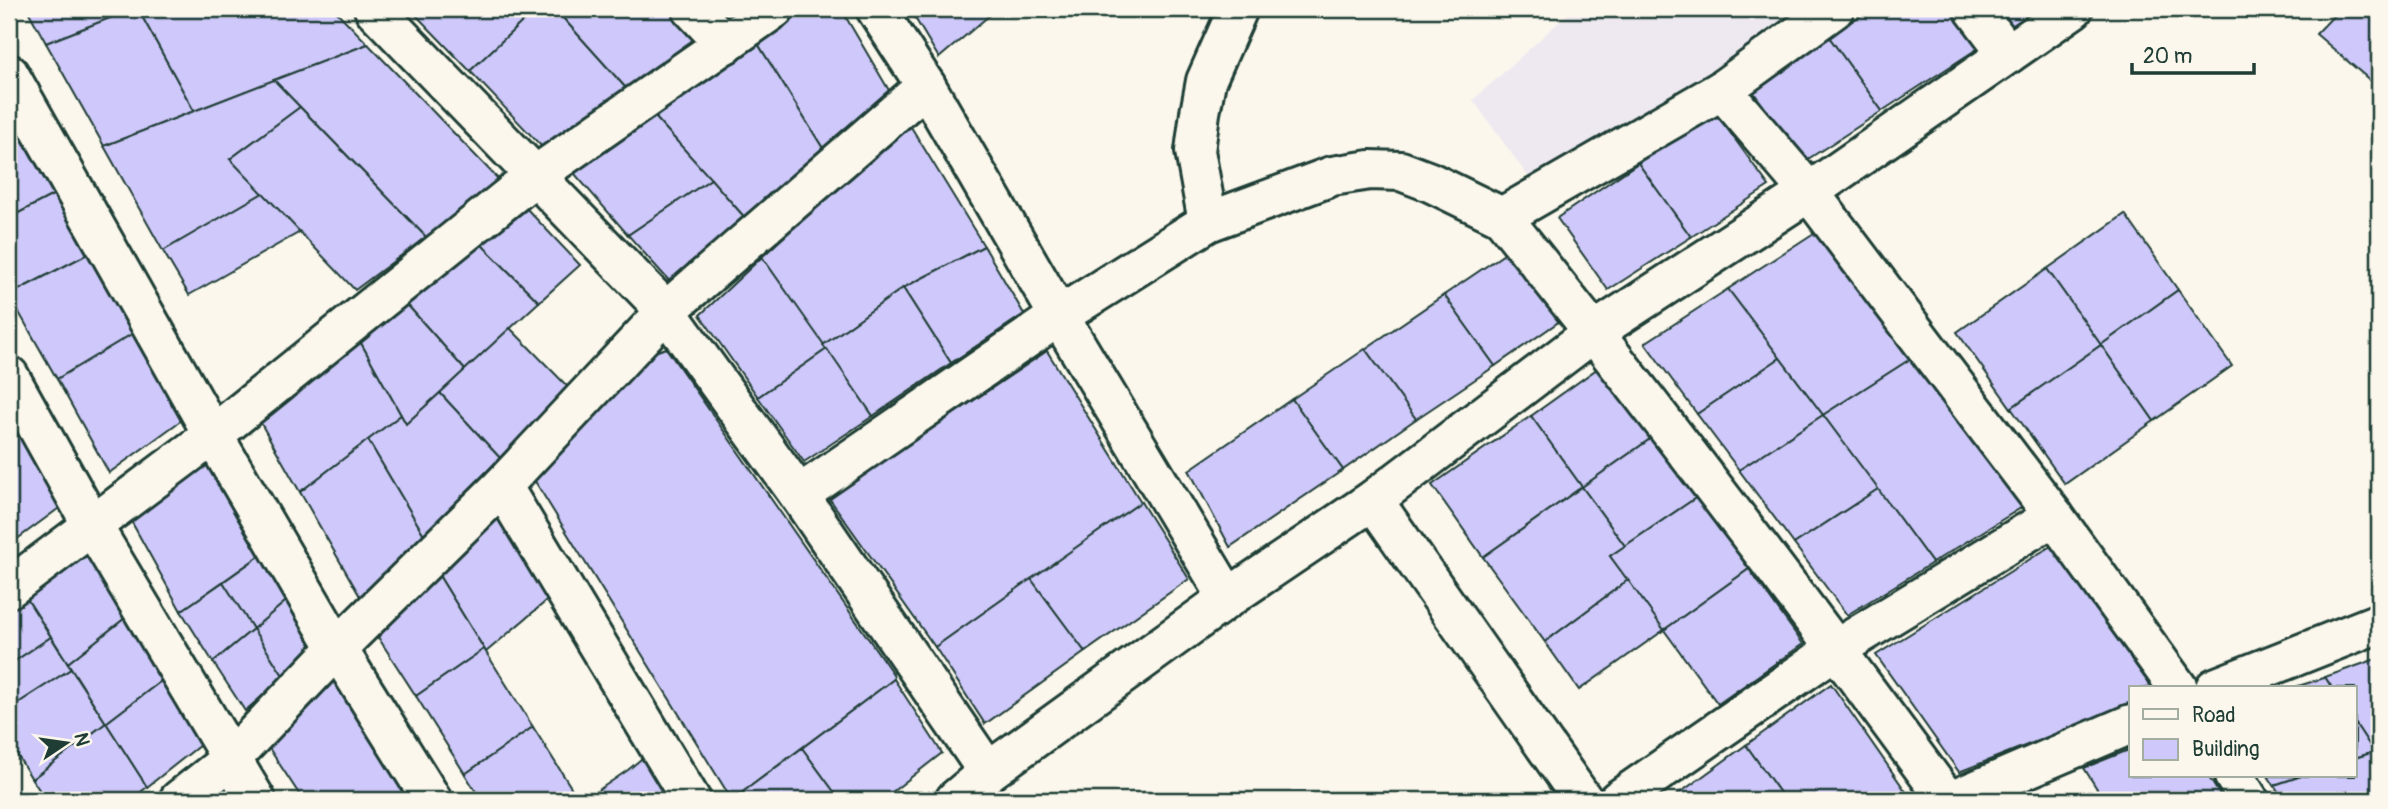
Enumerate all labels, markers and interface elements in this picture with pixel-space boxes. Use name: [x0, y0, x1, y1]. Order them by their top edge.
scale bar: [2132, 32, 2255, 76]
text: 20 m: [2143, 43, 2192, 70]
legend: [2129, 686, 2356, 778]
text: Road: [2192, 702, 2236, 729]
north arrow: [32, 708, 102, 778]
text: N: [68, 730, 95, 749]
text: Building: [2192, 736, 2259, 763]

